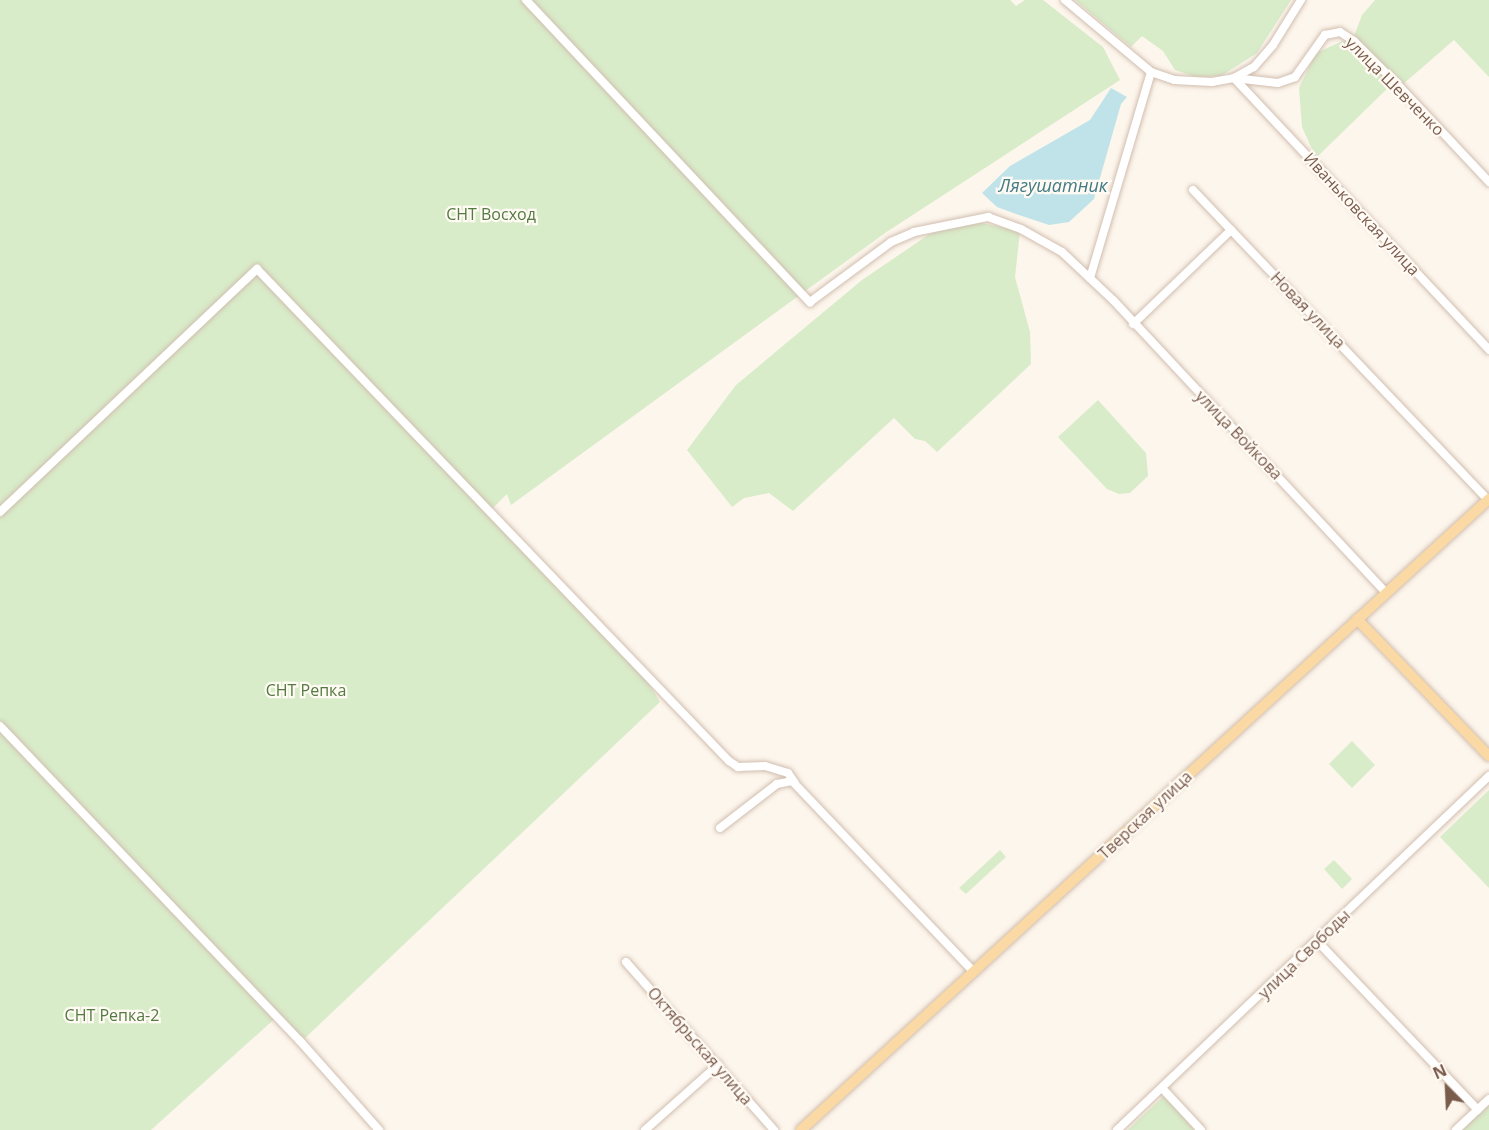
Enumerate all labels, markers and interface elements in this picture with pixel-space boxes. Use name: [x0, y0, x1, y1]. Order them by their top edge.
street label: улица Шевченко: [1342, 33, 1448, 139]
street label: Иваньковская улица: [1300, 149, 1424, 279]
water label: Лягушатник: [999, 174, 1107, 196]
park label: СНТ Восход: [446, 204, 536, 224]
street label: Новая улица: [1267, 268, 1349, 352]
street label: улица Войкова: [1192, 386, 1286, 484]
park label: СНТ Репка: [266, 680, 346, 700]
street label: Тверская улица: [1094, 767, 1196, 863]
street label: улица Свободы: [1254, 905, 1354, 1003]
street label: Октябрьская улица: [644, 983, 756, 1109]
park label: СНТ Репка-2: [65, 1005, 159, 1025]
north arrow: [1417, 1058, 1477, 1118]
text: N: [1429, 1059, 1450, 1084]

